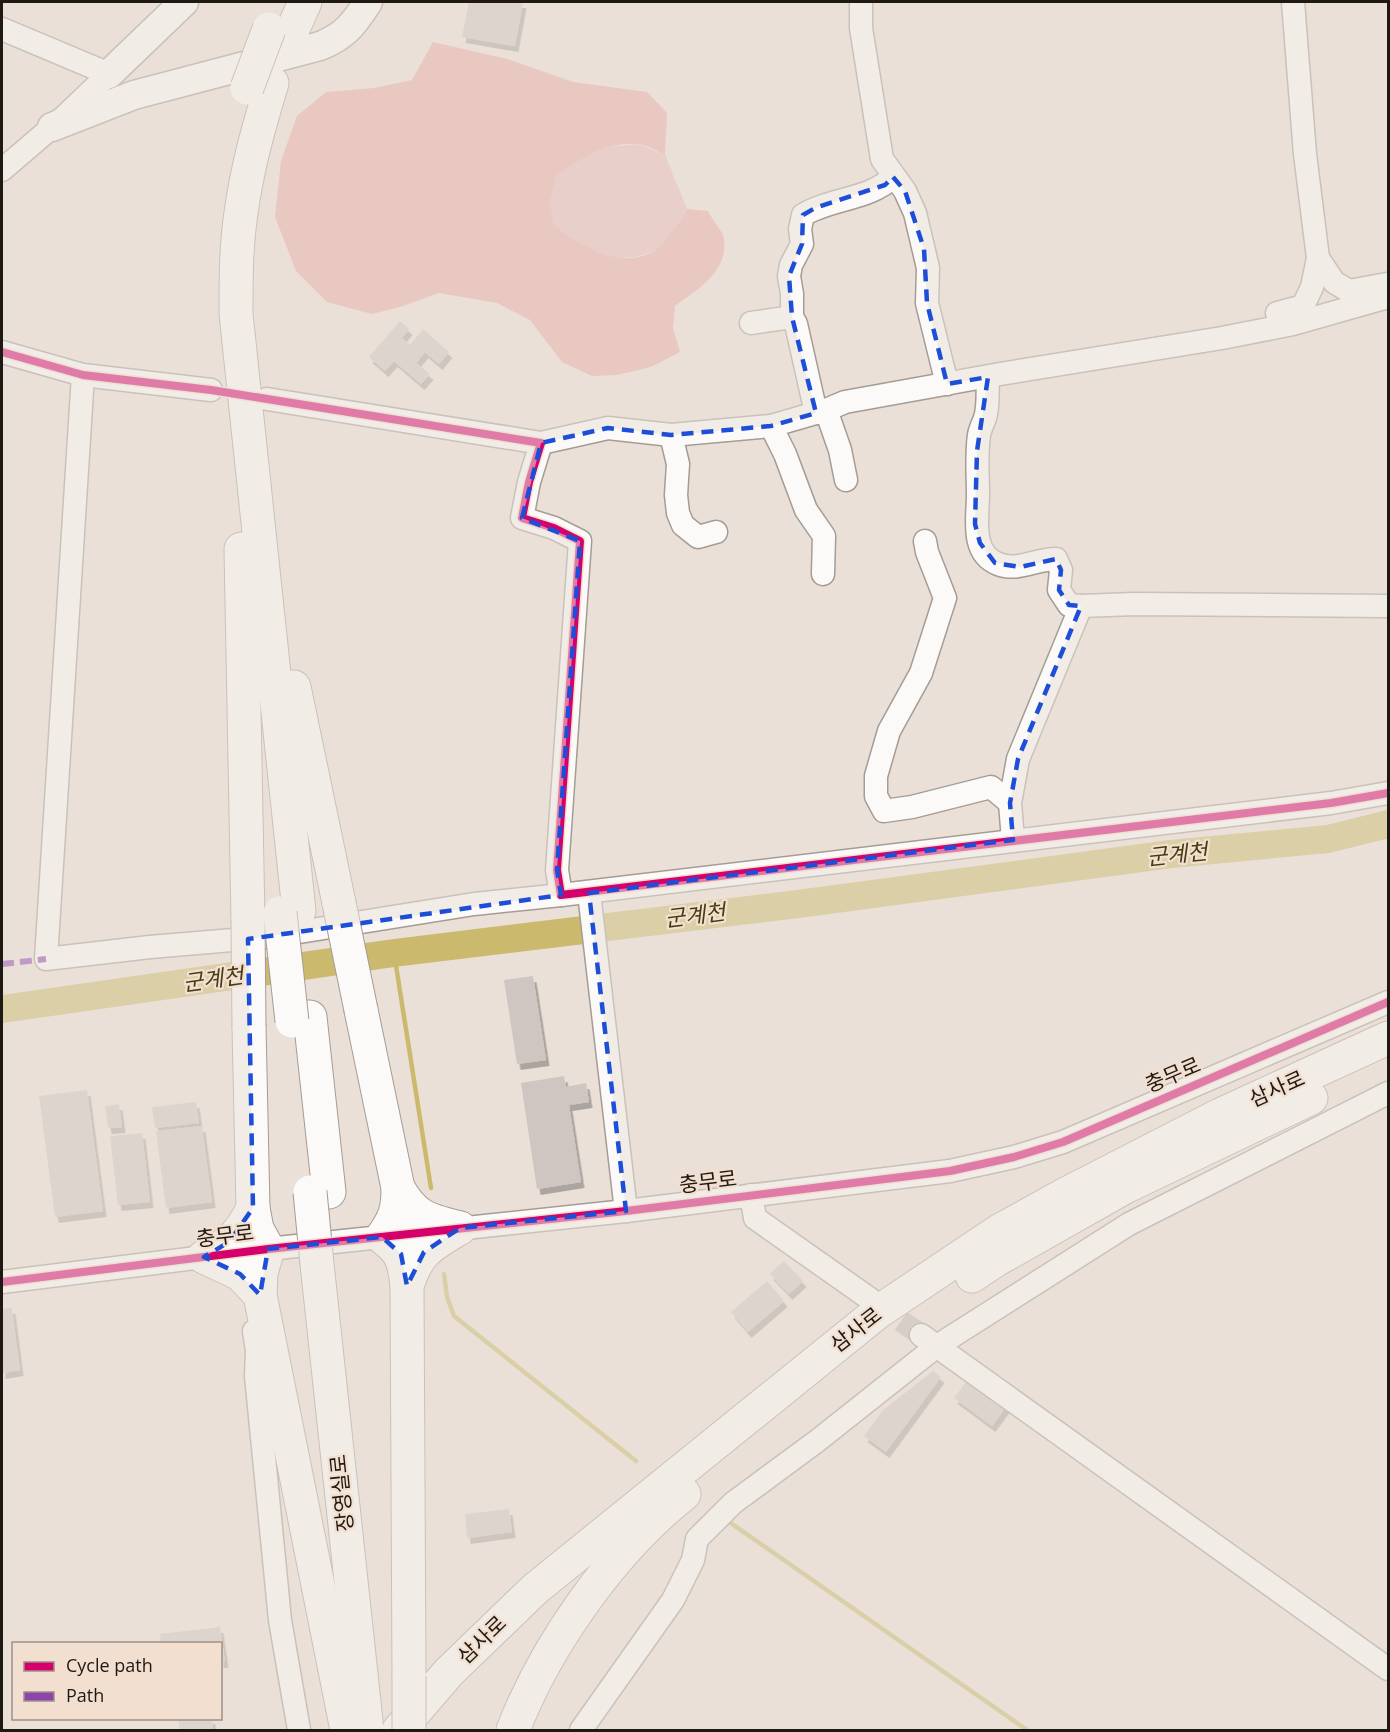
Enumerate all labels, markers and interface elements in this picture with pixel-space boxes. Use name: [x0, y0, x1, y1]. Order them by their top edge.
water label: 군계천: [1145, 835, 1211, 871]
water label: 군계천: [663, 895, 730, 933]
water label: 군계천: [181, 959, 248, 997]
street label: 충무로: [1140, 1050, 1205, 1098]
street label: 삼사로: [1244, 1064, 1309, 1113]
street label: 충무로: [677, 1164, 738, 1198]
street label: 충무로: [194, 1218, 255, 1252]
street label: 삼사로: [824, 1300, 887, 1358]
street label: 장영실로: [323, 1453, 359, 1533]
street label: 삼사로: [451, 1609, 512, 1669]
legend: [12, 1642, 222, 1720]
text: Cycle path: [66, 1653, 153, 1677]
text: Path: [66, 1683, 104, 1707]

